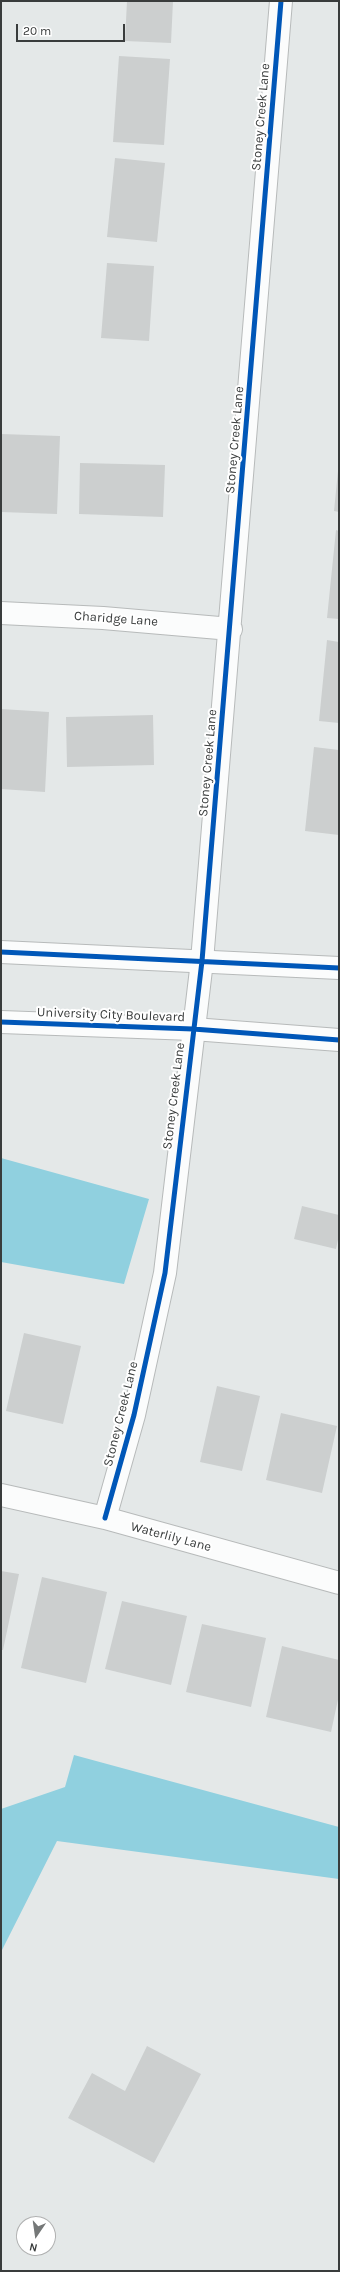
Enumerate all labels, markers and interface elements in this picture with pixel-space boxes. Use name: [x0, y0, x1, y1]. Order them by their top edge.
scale bar: [18, 16, 127, 42]
text: 20 m: [23, 24, 51, 38]
street label: Stoney Creek Lane: [249, 63, 273, 171]
street label: Stoney Creek Lane: [223, 386, 247, 494]
street label: Charidge Lane: [74, 608, 158, 630]
street label: Stoney Creek Lane: [196, 709, 220, 817]
street label: University City Boulevard: [37, 1005, 185, 1025]
street label: Stoney Creek Lane: [160, 1042, 188, 1150]
street label: Stoney Creek Lane: [100, 1360, 142, 1468]
street label: Waterlily Lane: [129, 1519, 213, 1555]
north arrow: [16, 2216, 56, 2256]
text: N: [28, 2240, 39, 2254]

